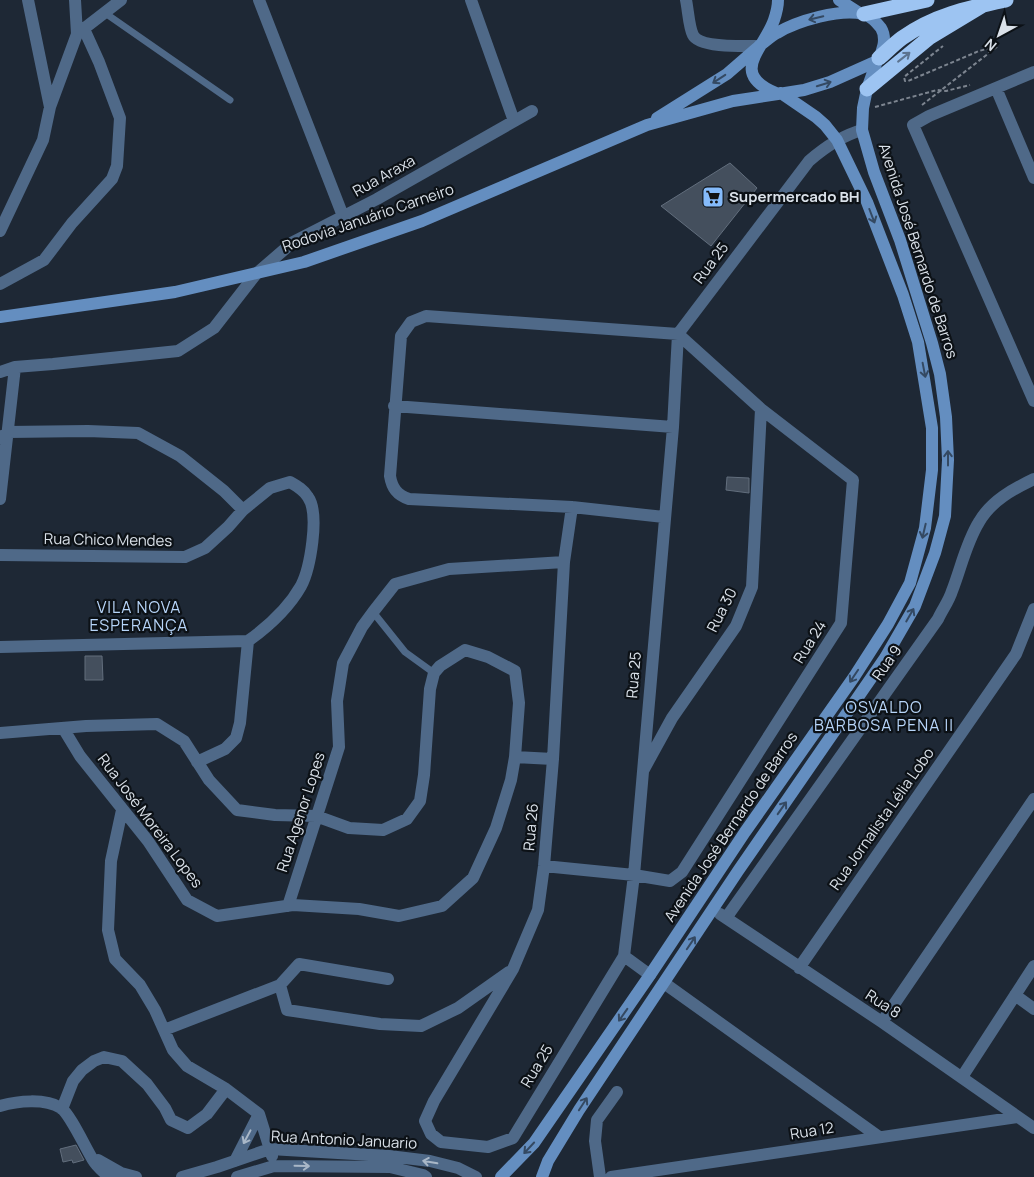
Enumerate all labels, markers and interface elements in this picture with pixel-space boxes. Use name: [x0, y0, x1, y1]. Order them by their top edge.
north arrow: [974, 10, 1024, 60]
one-way arrow: [809, 14, 825, 23]
text: N: [980, 35, 1000, 56]
one-way arrow: [897, 52, 911, 62]
one-way arrow: [713, 74, 727, 84]
one-way arrow: [816, 78, 832, 88]
street label: Avenida José Bernardo de Barros: [874, 141, 963, 361]
street label: Rua Araxa: [349, 150, 419, 201]
street label: Rodovia Januário Carneiro: [279, 178, 457, 257]
supermarket icon: Supermercado BH: [701, 185, 725, 209]
place label: Supermercado BH: [729, 186, 860, 207]
one-way arrow: [868, 208, 878, 223]
street label: Rua 25: [688, 238, 733, 288]
one-way arrow: [919, 361, 929, 377]
one-way arrow: [943, 451, 953, 467]
one-way arrow: [919, 523, 928, 539]
street label: Rua Chico Mendes: [44, 528, 172, 551]
street label: Rua 30: [701, 584, 742, 636]
district label: VILA NOVA ESPERANÇA: [90, 596, 188, 636]
one-way arrow: [905, 607, 915, 622]
street label: Rua 24: [788, 616, 831, 667]
street label: Rua 9: [867, 641, 906, 685]
street label: Rua 25: [621, 651, 646, 699]
one-way arrow: [849, 669, 859, 683]
district label: OSVALDO BARBOSA PENA II: [814, 696, 954, 736]
street label: Avenida José Bernardo de Barros: [659, 728, 802, 926]
street label: Rua Jornalista Lélia Lobo: [824, 743, 939, 894]
street label: Rua José Moreira Lopes: [93, 749, 208, 892]
street label: Rua Agenor Lopes: [271, 749, 330, 874]
street label: Rua 26: [518, 802, 543, 852]
one-way arrow: [777, 802, 787, 816]
one-way arrow: [686, 936, 696, 950]
street label: Rua 8: [861, 984, 905, 1023]
one-way arrow: [618, 1008, 628, 1022]
street label: Rua 25: [515, 1040, 558, 1091]
one-way arrow: [578, 1098, 588, 1112]
street label: Rua 12: [788, 1117, 835, 1144]
street label: Rua Antonio Januario: [270, 1125, 418, 1154]
one-way arrow: [242, 1130, 252, 1145]
one-way arrow: [523, 1141, 535, 1154]
one-way arrow: [423, 1157, 439, 1166]
one-way arrow: [294, 1161, 310, 1171]

